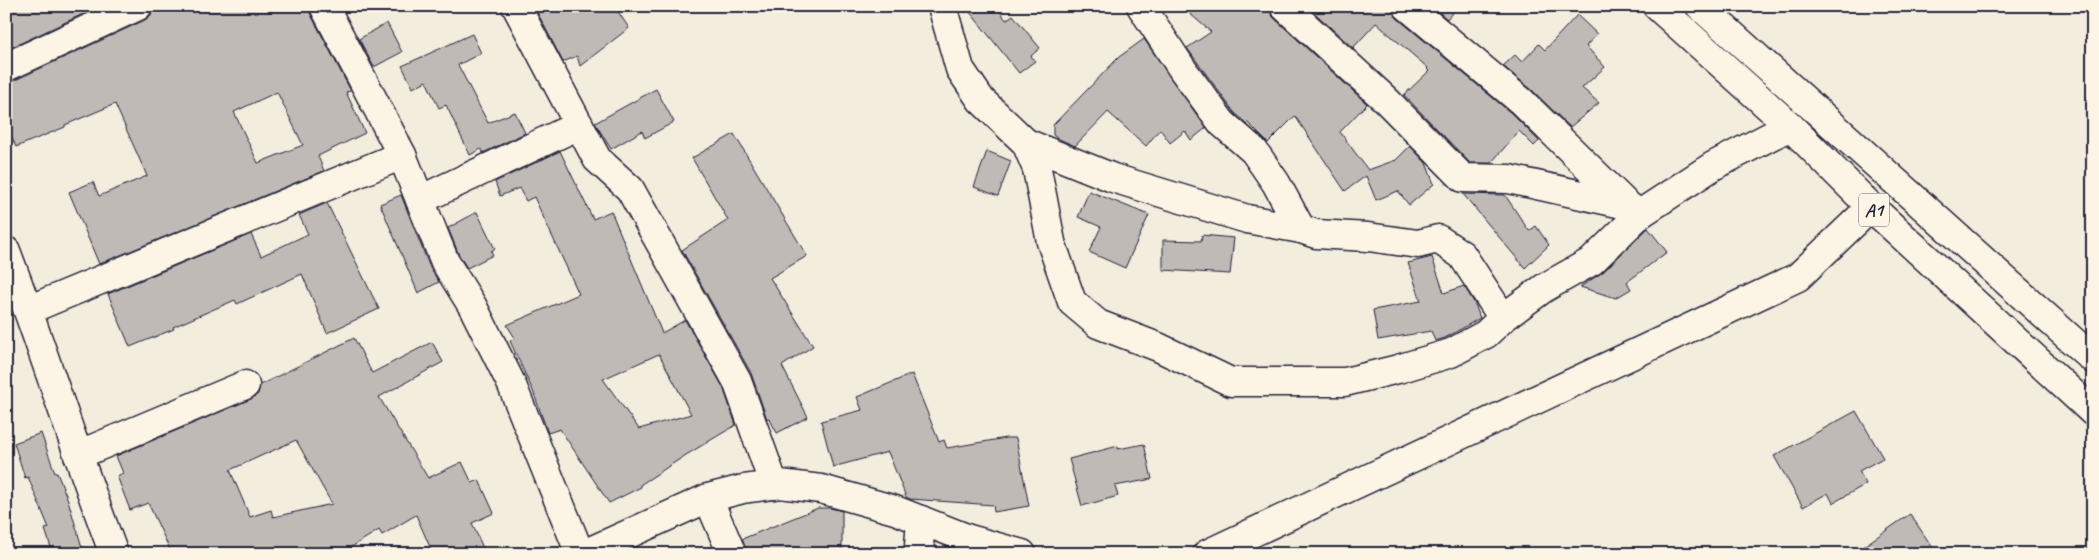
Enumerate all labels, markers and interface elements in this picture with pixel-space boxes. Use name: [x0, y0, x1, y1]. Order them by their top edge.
road number: A1: [1859, 194, 1889, 226]

